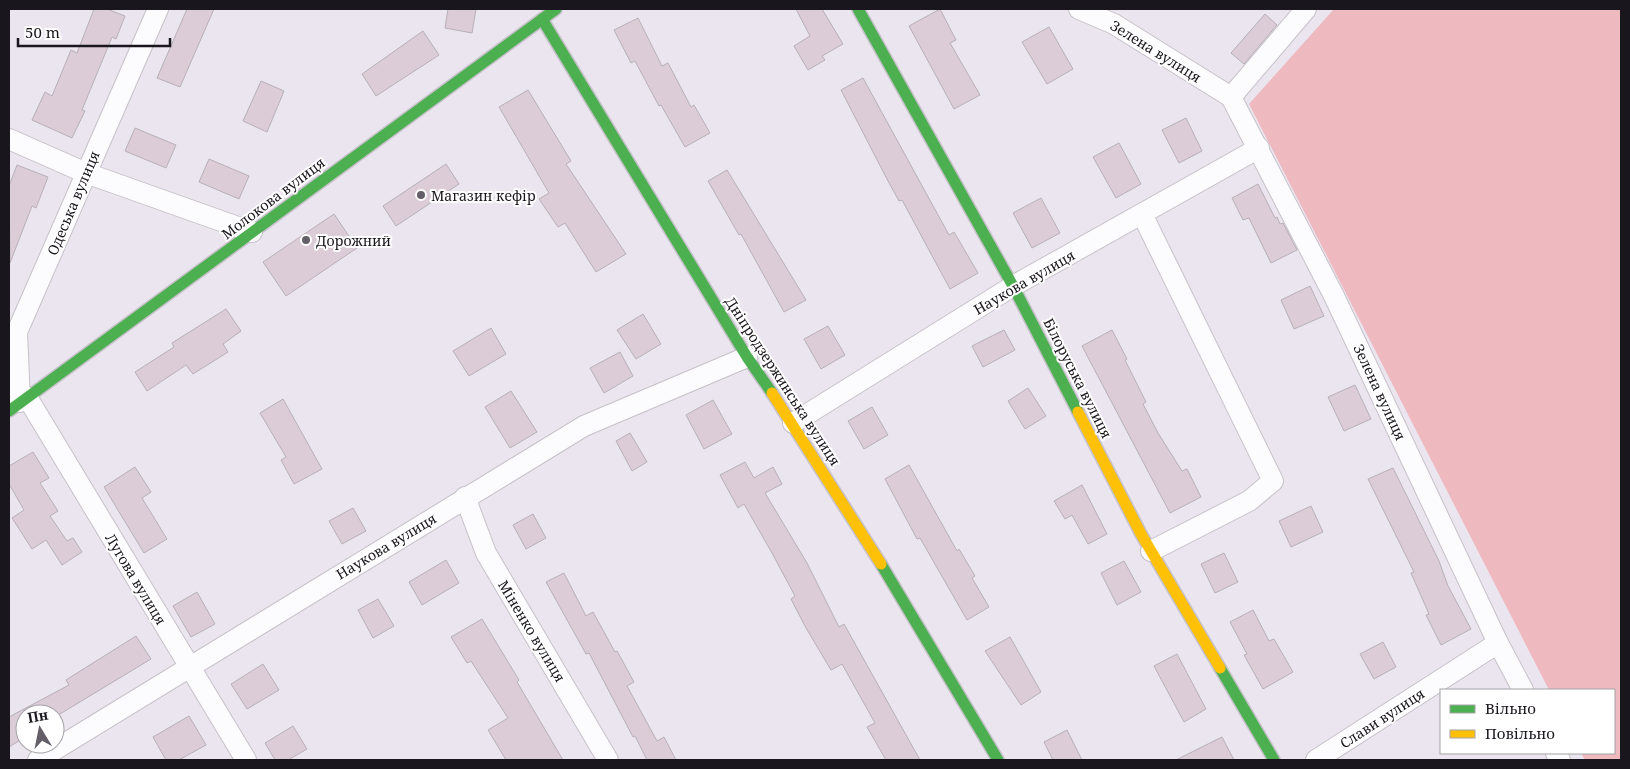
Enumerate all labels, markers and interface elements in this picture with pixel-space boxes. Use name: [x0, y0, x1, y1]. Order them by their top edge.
scale bar: [18, 15, 170, 47]
street label: Зелена вулиця: [1107, 15, 1205, 87]
text: 50 m: [25, 22, 60, 42]
street label: Одеська вулиця: [42, 148, 104, 258]
street label: Молокова вулиця: [217, 153, 329, 243]
place label: Магазин кефір: [431, 186, 536, 205]
marker: Магазин кефір: [415, 189, 427, 201]
place label: Дорожний: [316, 231, 391, 250]
marker: Дорожний: [300, 234, 312, 246]
street label: Наукова вулиця: [970, 245, 1078, 319]
street label: Дніпродзержинська вулиця: [721, 293, 845, 469]
street label: Білоруська вулиця: [1039, 315, 1117, 441]
street label: Зелена вулиця: [1349, 341, 1411, 443]
street label: Наукова вулиця: [332, 509, 440, 583]
street label: Лугова вулиця: [101, 530, 171, 628]
street label: Міненко вулиця: [494, 577, 570, 685]
street label: Слави вулиця: [1336, 684, 1428, 752]
legend: [1440, 689, 1615, 754]
text: Вільно: [1485, 698, 1536, 718]
north arrow: [15, 704, 65, 754]
text: Пн: [26, 704, 50, 727]
text: Повільно: [1485, 723, 1555, 743]

